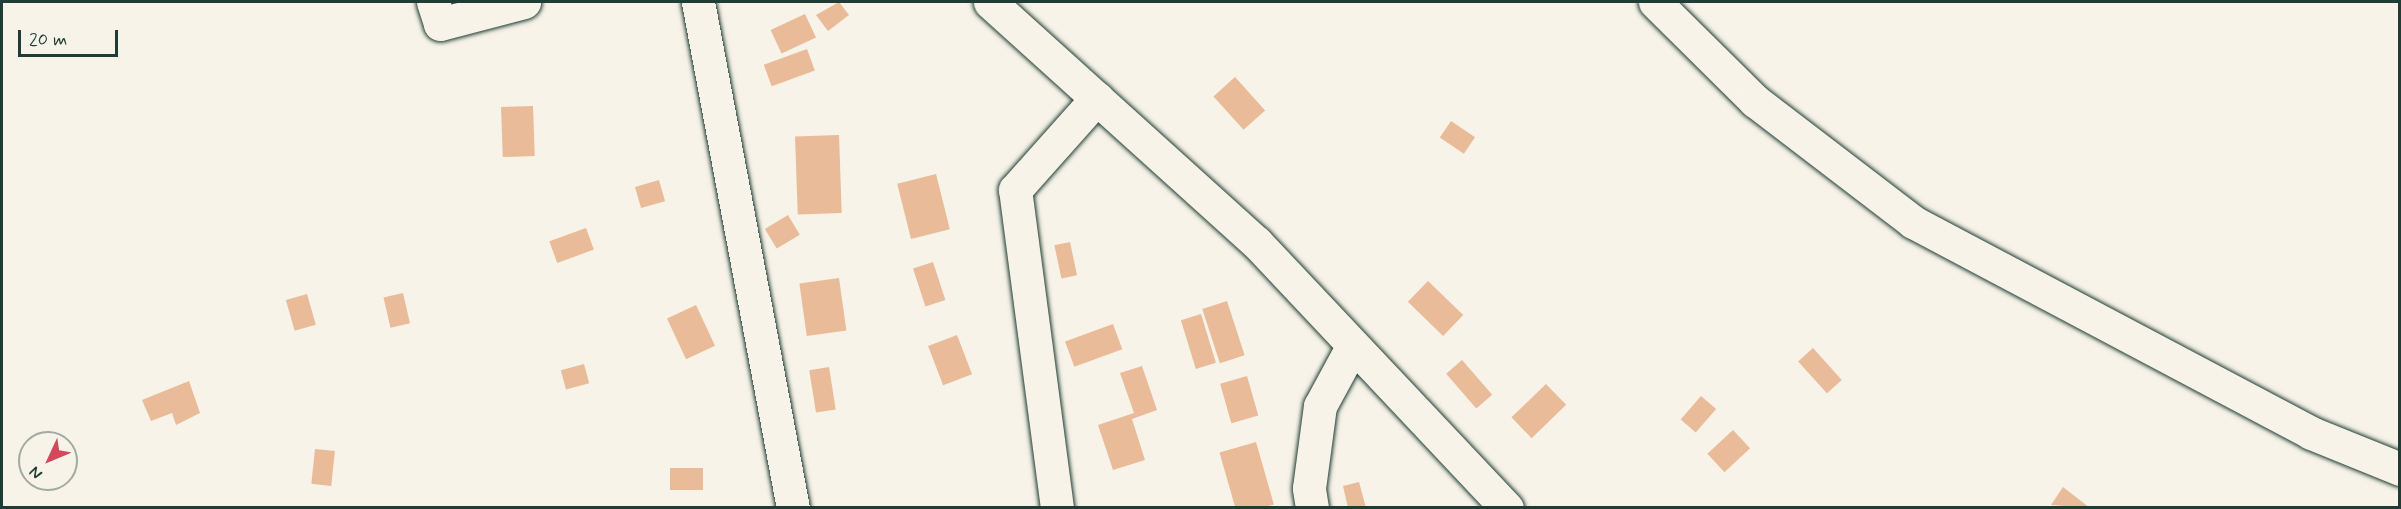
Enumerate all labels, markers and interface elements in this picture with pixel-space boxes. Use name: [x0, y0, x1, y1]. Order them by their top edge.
scale bar: [21, 18, 122, 56]
text: 20 m: [29, 28, 67, 52]
north arrow: [18, 431, 78, 491]
text: N: [25, 461, 47, 484]

